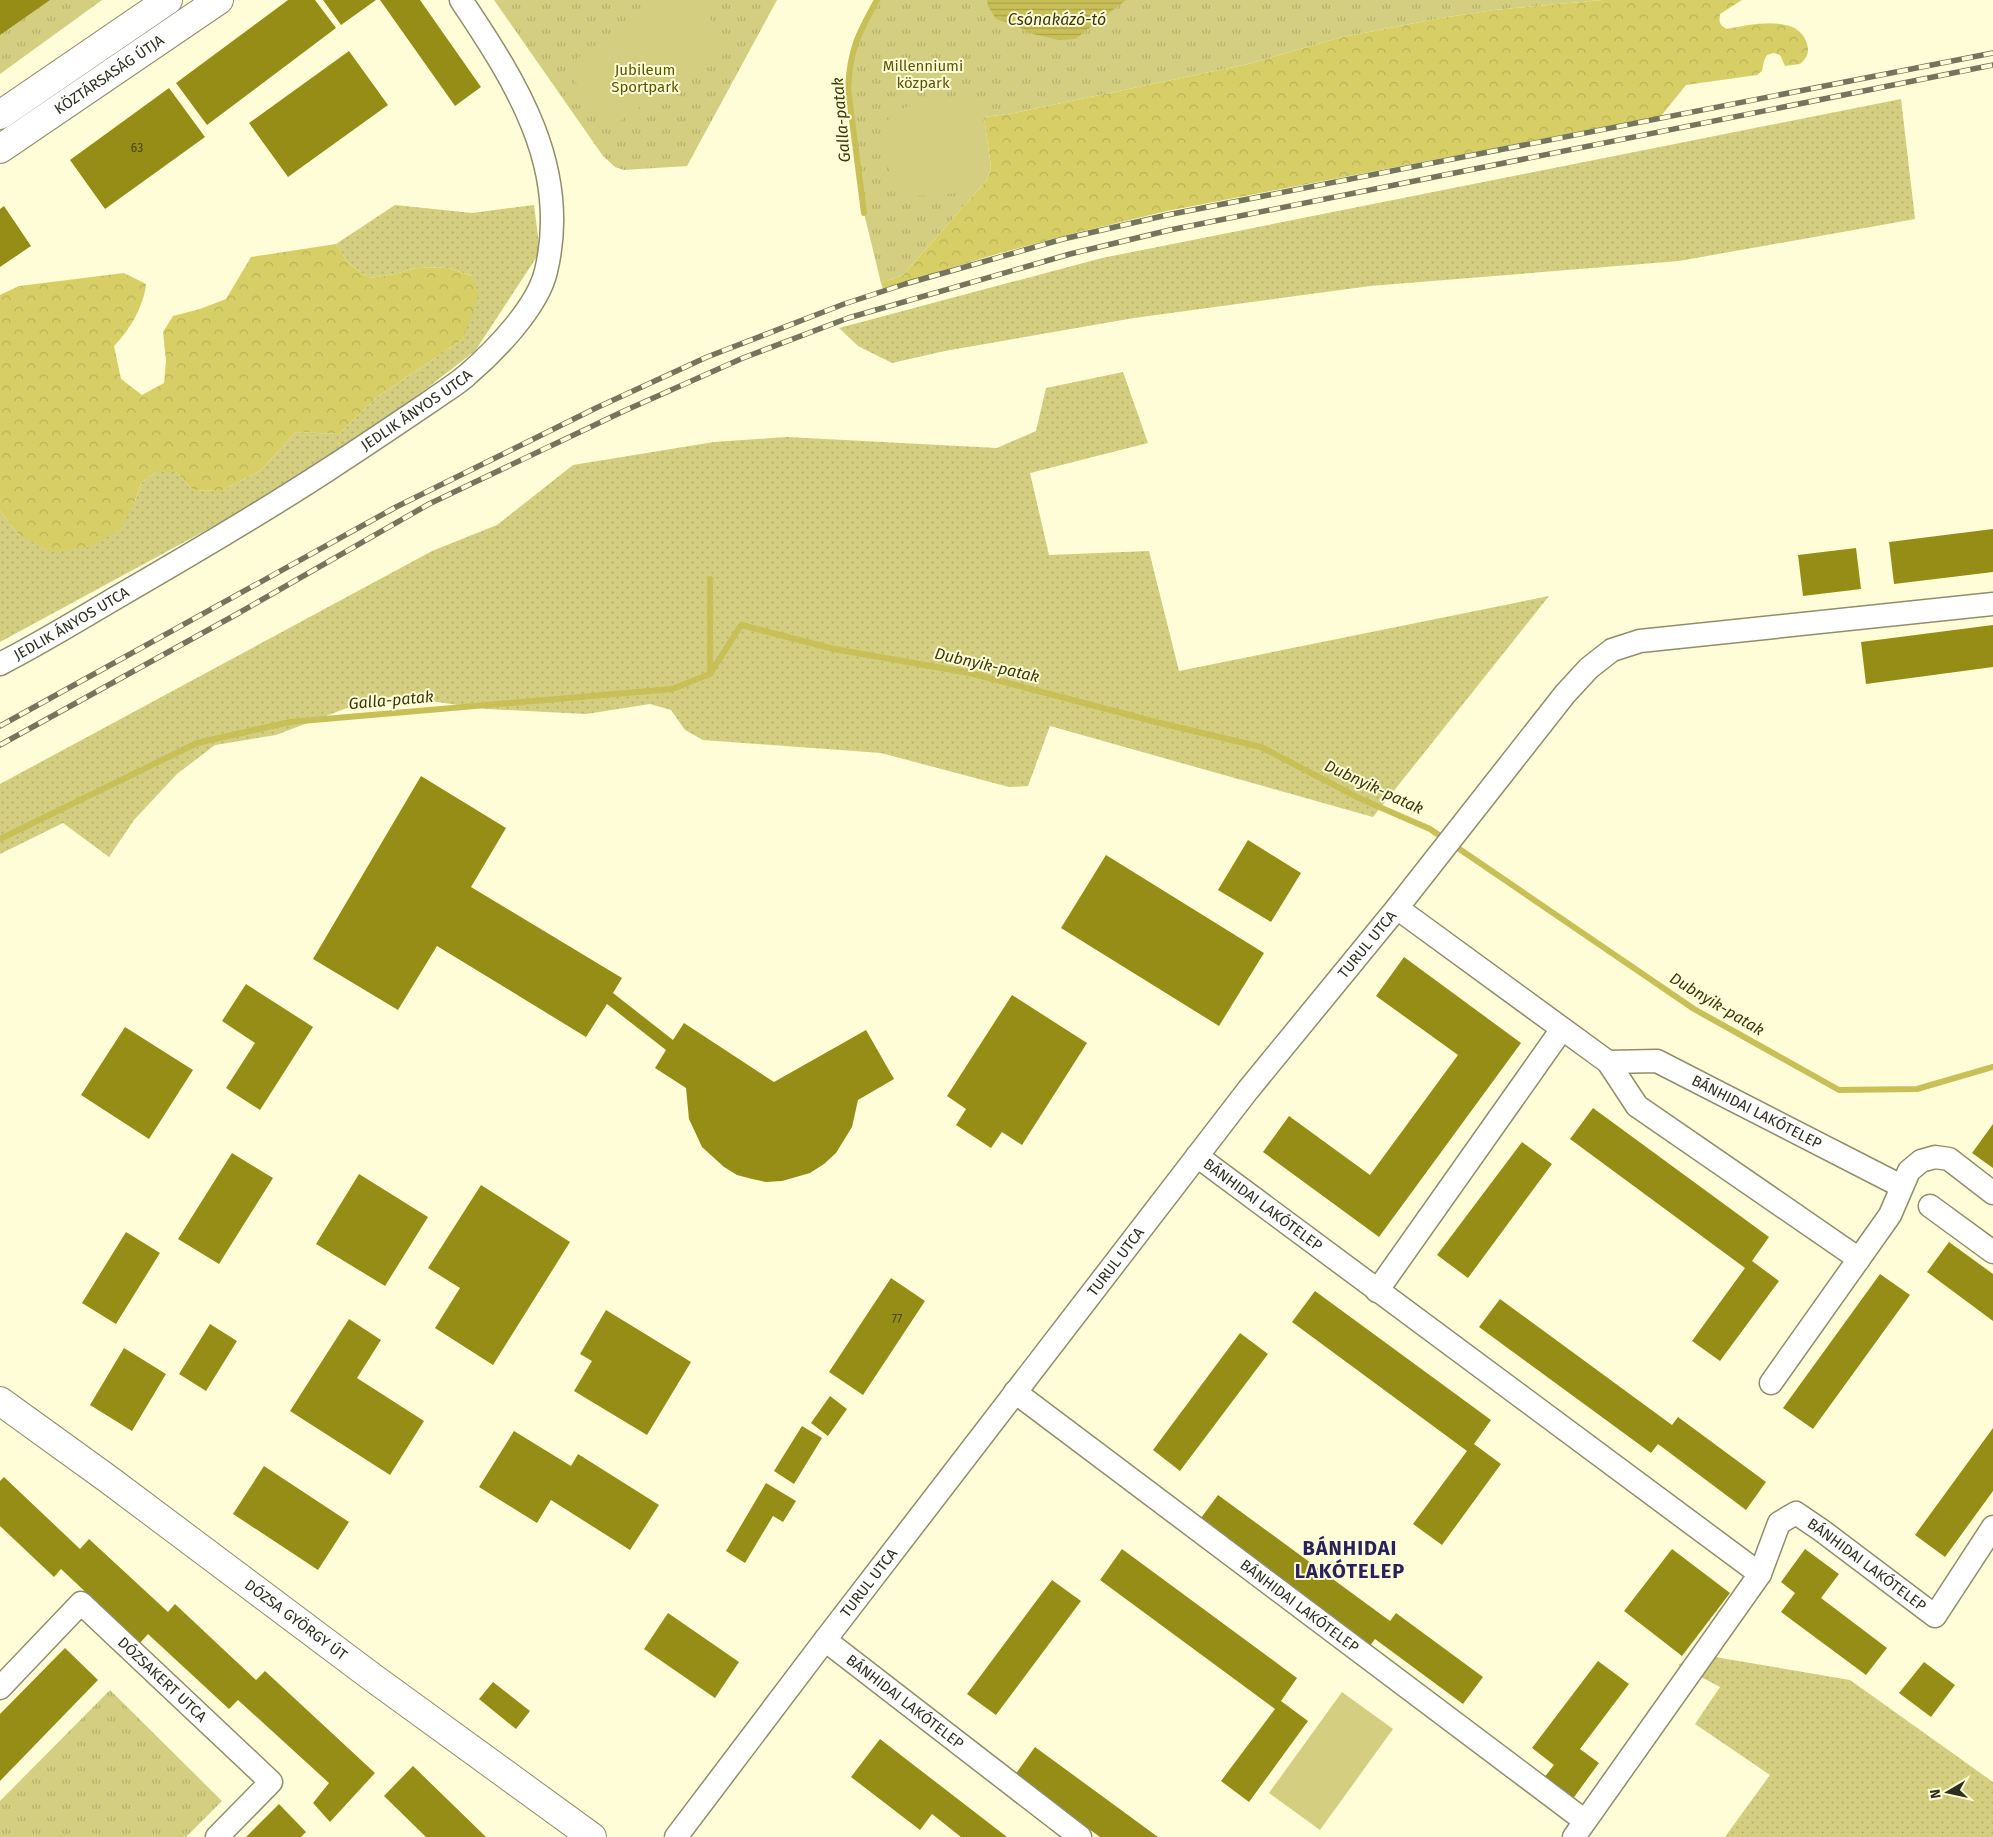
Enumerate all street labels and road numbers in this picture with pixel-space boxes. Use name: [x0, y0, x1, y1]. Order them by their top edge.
street label: KÖZTÁRSASÁG ÚTJA: [51, 31, 168, 118]
street label: JEDLIK ÁNYOS UTCA: [358, 366, 476, 454]
street label: JEDLIK ÁNYOS UTCA: [11, 583, 133, 664]
street label: TURUL UTCA: [1334, 907, 1400, 982]
street label: BÁNHIDAI LAKÓTELEP: [1689, 1071, 1825, 1153]
street label: BÁNHIDAI LAKÓTELEP: [1200, 1155, 1326, 1255]
street label: TURUL UTCA: [1084, 1223, 1148, 1300]
street label: BÁNHIDAI LAKÓTELEP: [1804, 1514, 1930, 1615]
street label: TURUL UTCA: [837, 1545, 901, 1621]
street label: BÁNHIDAI LAKÓTELEP: [1237, 1556, 1362, 1657]
street label: DÓZSA GYÖRGY ÚT: [241, 1576, 351, 1664]
street label: DÓZSAKERT UTCA: [114, 1633, 211, 1726]
street label: BÁNHIDAI LAKÓTELEP: [843, 1651, 968, 1753]

